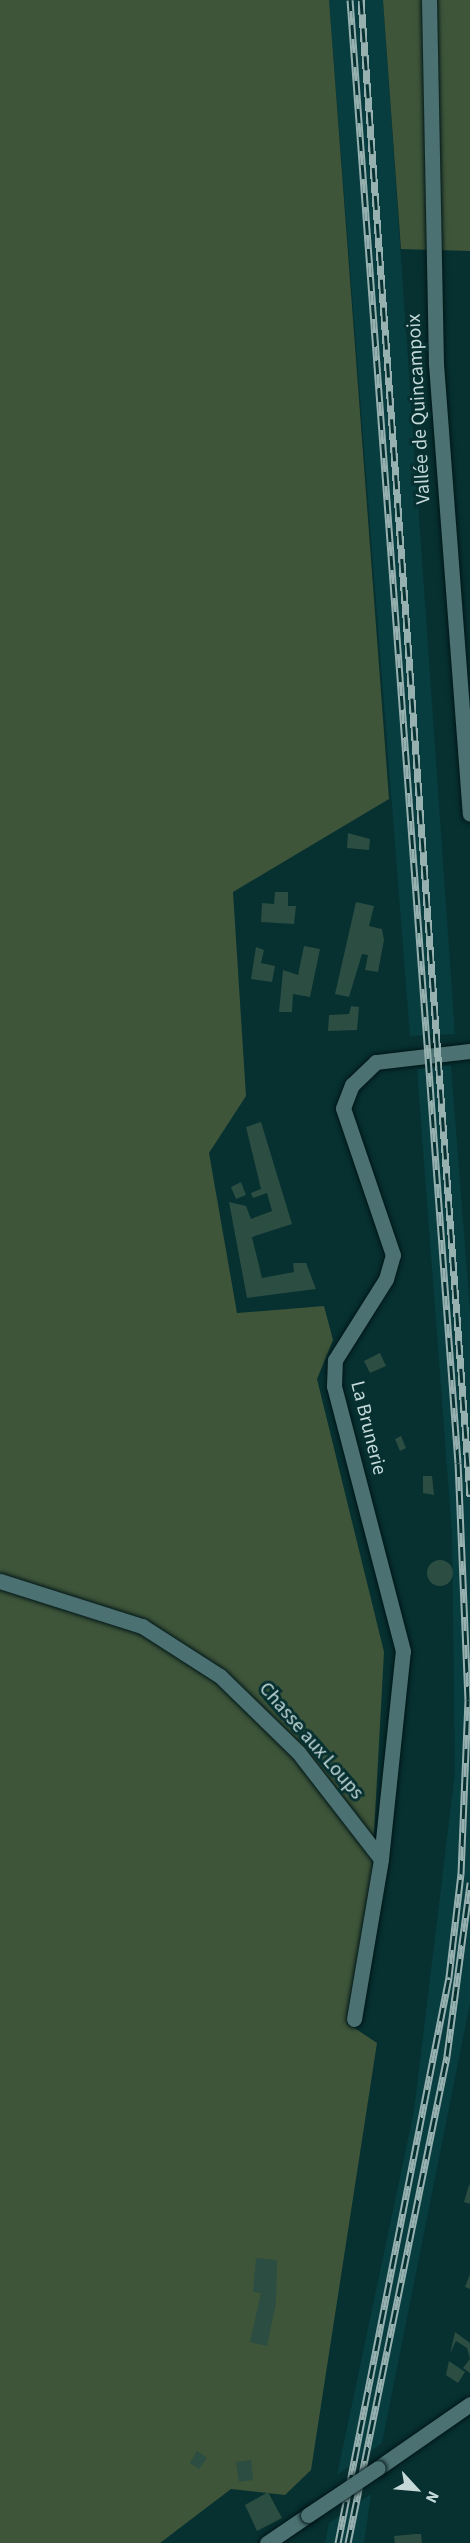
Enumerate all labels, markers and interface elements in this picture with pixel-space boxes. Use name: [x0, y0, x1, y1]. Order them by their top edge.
street label: Vallée de Quincampoix: [402, 313, 436, 505]
street label: La Brunerie: [345, 1379, 391, 1477]
street label: Chasse aux Loups: [254, 1677, 368, 1805]
north arrow: [386, 2459, 446, 2519]
text: N: [420, 2487, 444, 2506]

